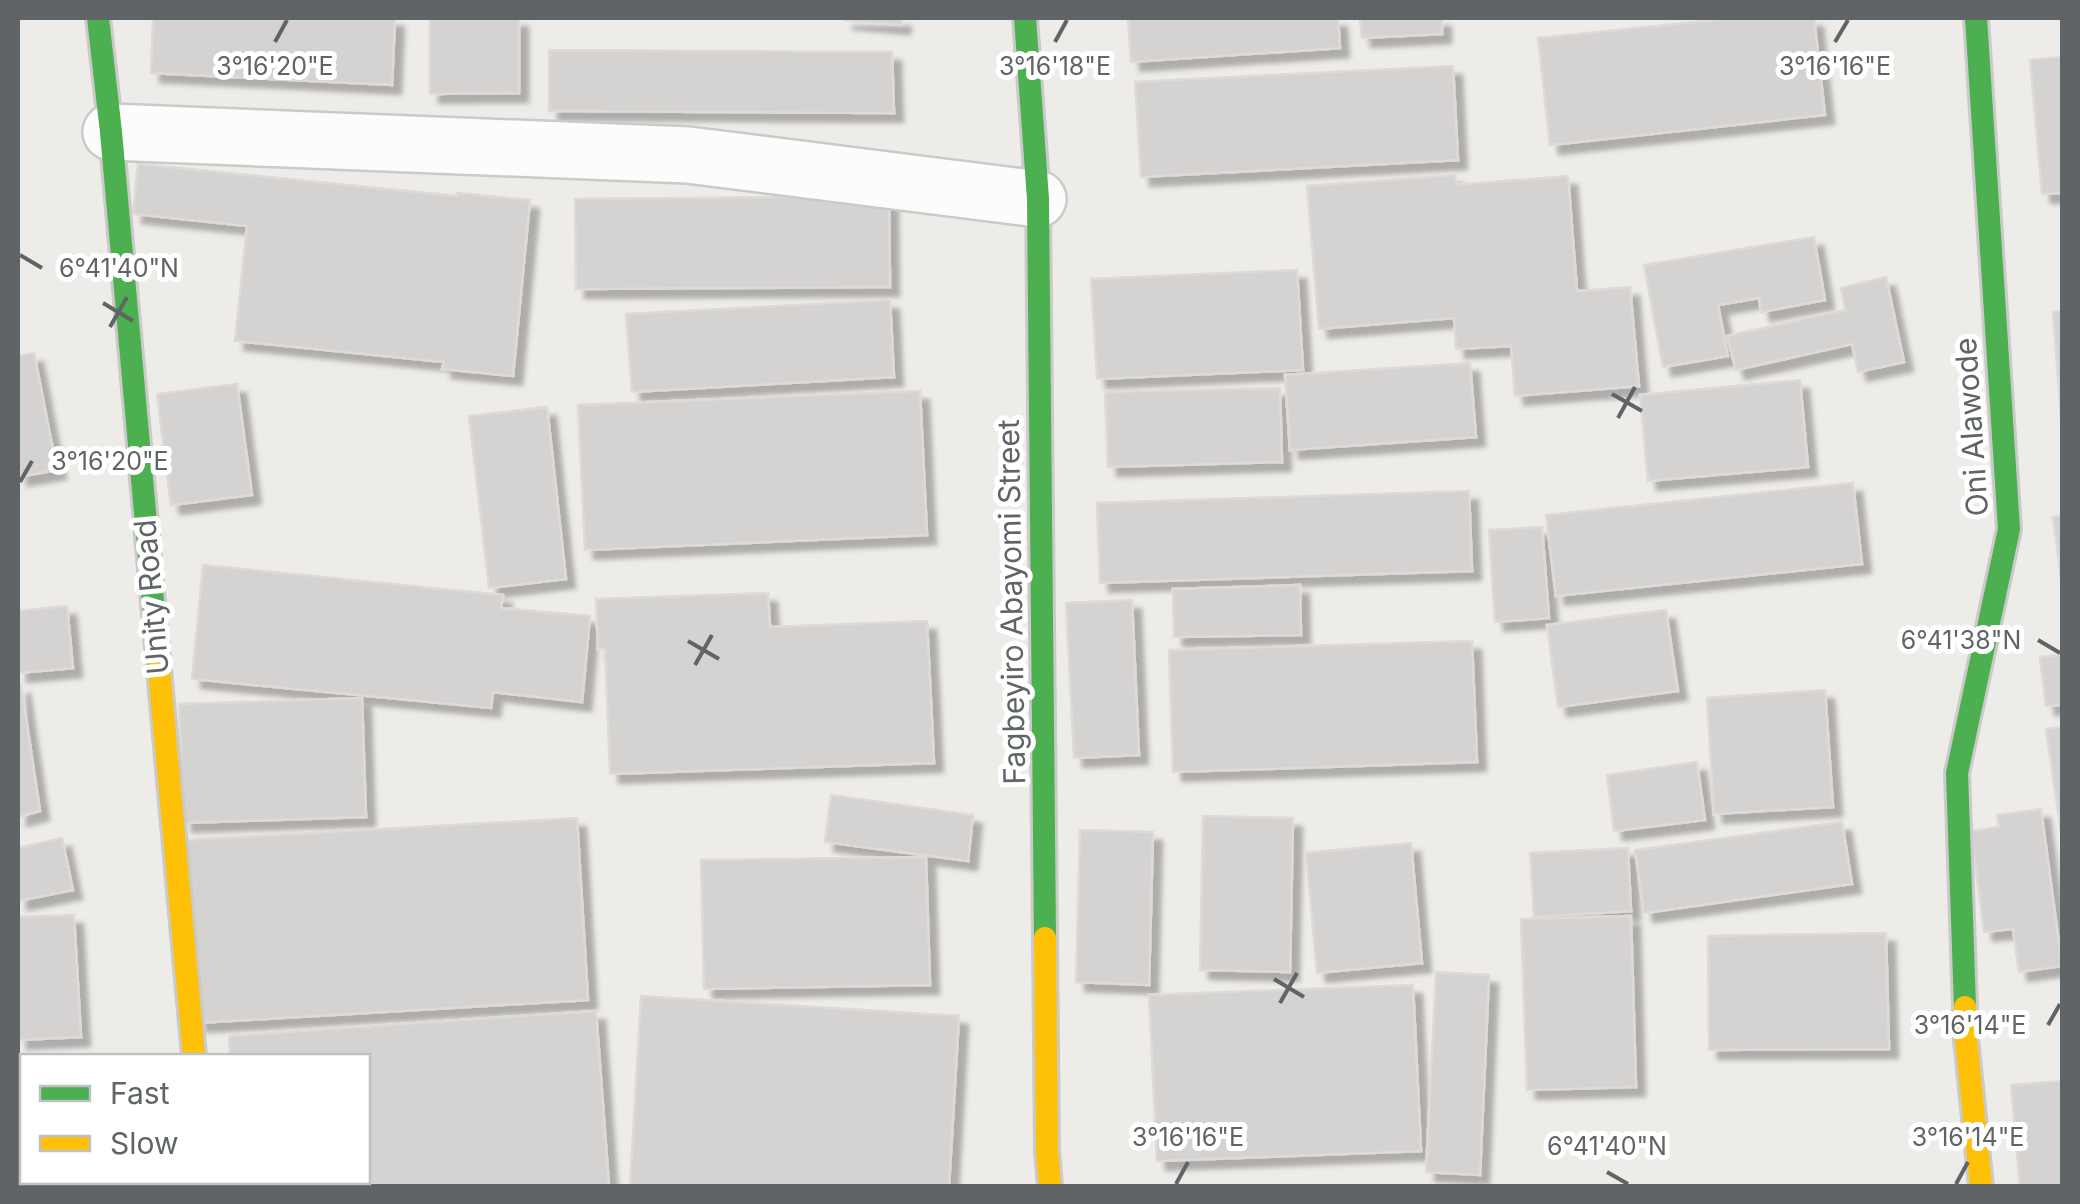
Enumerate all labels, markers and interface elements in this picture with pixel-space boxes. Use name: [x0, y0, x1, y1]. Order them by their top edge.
text: 3°16'20"E: [216, 51, 334, 81]
text: 3°16'18"E: [999, 51, 1111, 81]
text: 3°16'16"E: [1779, 51, 1891, 81]
text: 6°41'40"N: [59, 253, 179, 283]
street label: Oni Alawode: [1947, 337, 1995, 518]
street label: Fagbeyiro Abayomi Street: [990, 419, 1032, 785]
text: 3°16'20"E: [51, 446, 169, 476]
street label: Unity Road: [126, 518, 176, 676]
text: 6°41'38"N: [1901, 625, 2021, 655]
text: 3°16'14"E: [1914, 1010, 2026, 1040]
legend: [20, 1054, 370, 1184]
text: Fast: [110, 1075, 170, 1111]
text: 3°16'16"E: [1132, 1122, 1244, 1152]
text: 3°16'14"E: [1912, 1122, 2024, 1152]
text: Slow: [110, 1125, 179, 1161]
text: 6°41'40"N: [1547, 1131, 1667, 1161]

